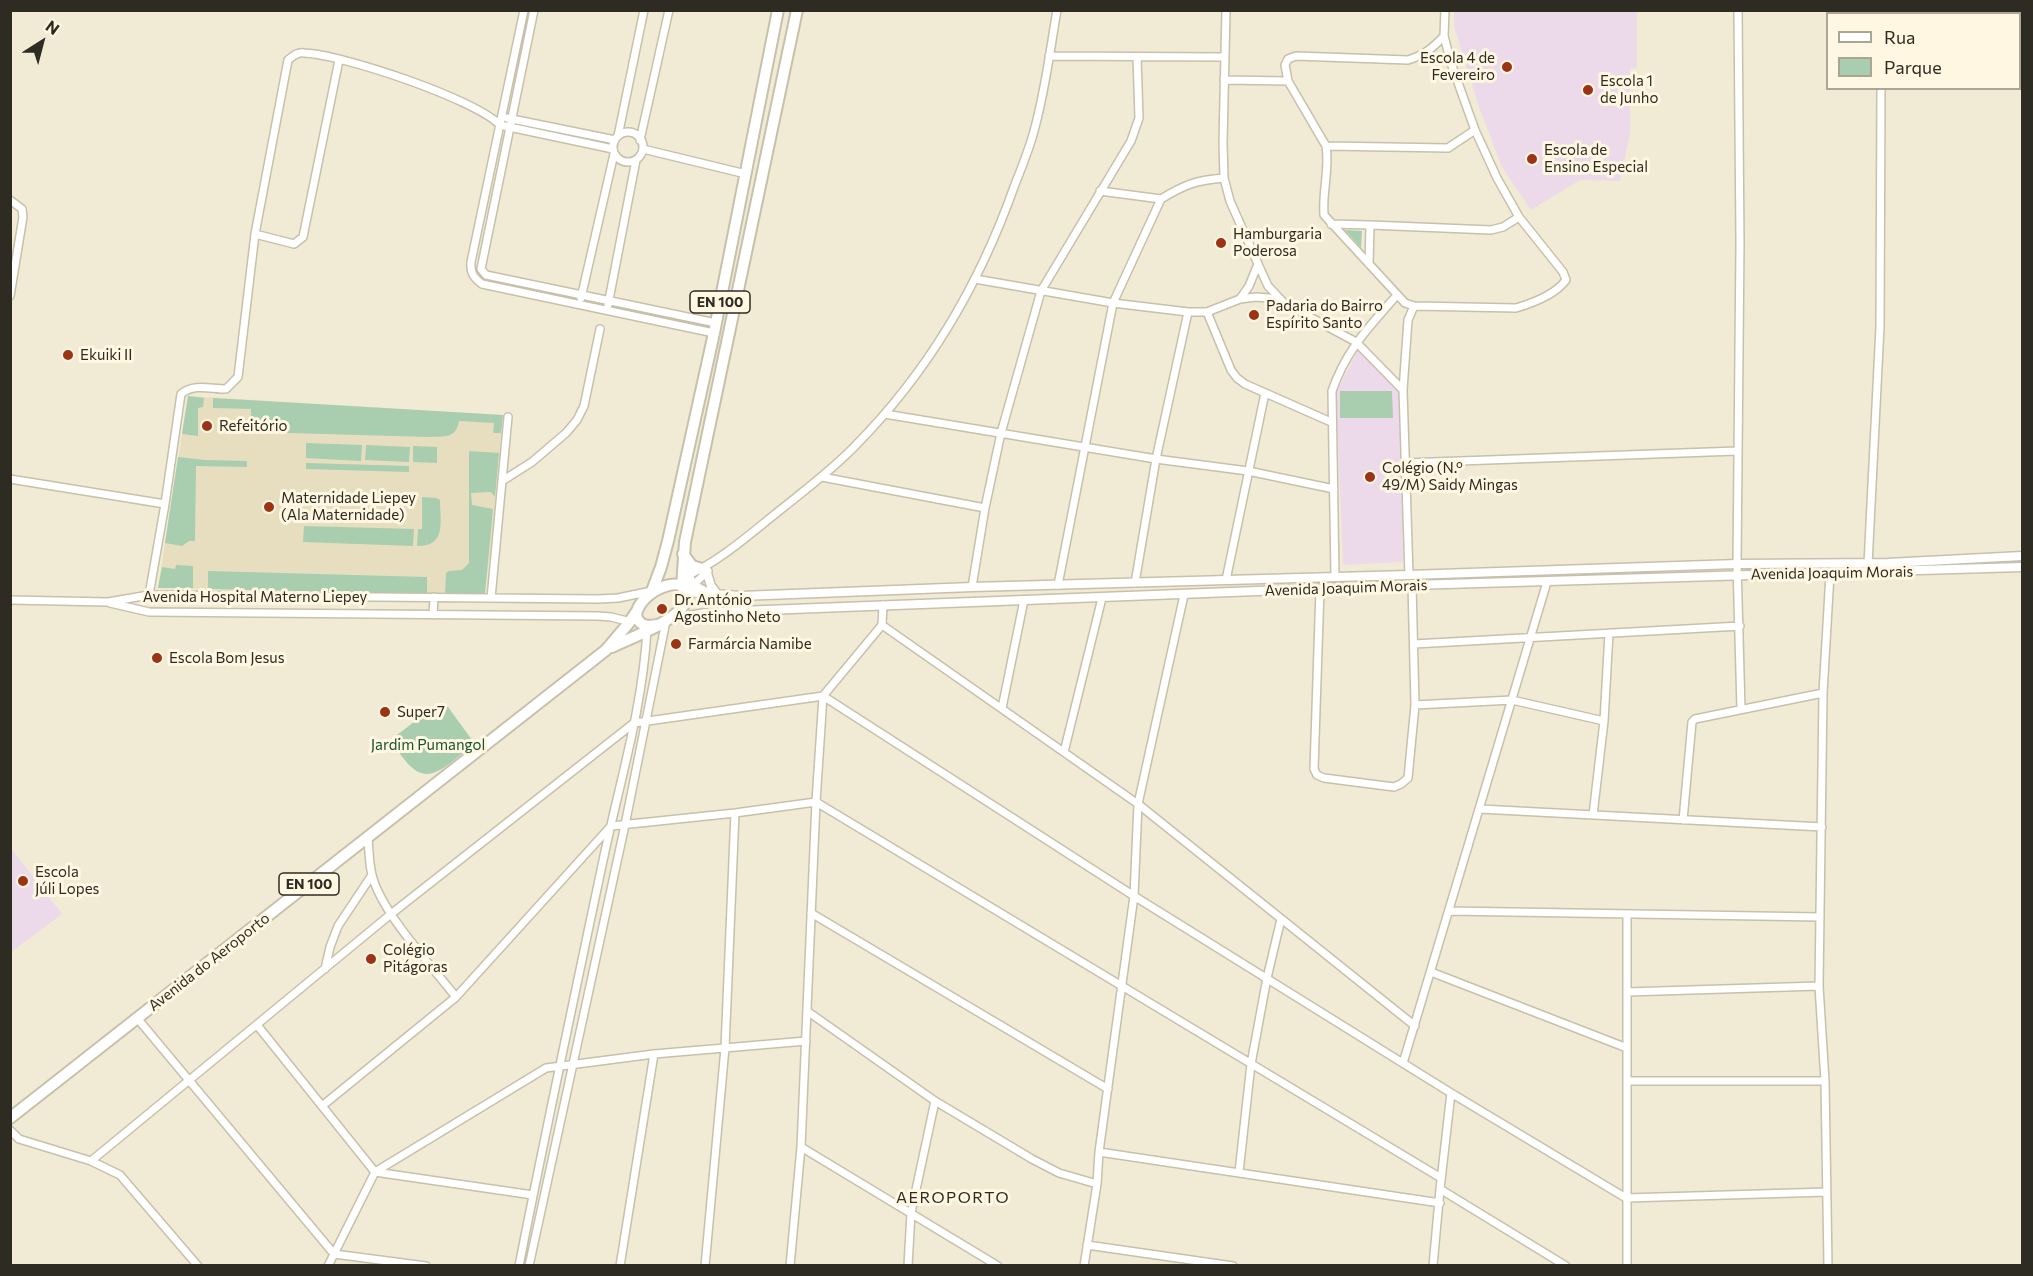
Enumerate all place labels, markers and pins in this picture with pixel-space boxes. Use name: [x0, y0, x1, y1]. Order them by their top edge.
place label: Escola 4 de Fevereiro: [1420, 49, 1495, 84]
marker: Escola 4 de Fevereiro: [1500, 60, 1514, 74]
place label: Escola 1 de Junho: [1600, 72, 1658, 107]
marker: Escola 1 de Junho: [1581, 83, 1595, 97]
place label: Escola de Ensino Especial: [1544, 141, 1648, 176]
marker: Escola de Ensino Especial: [1525, 152, 1539, 166]
place label: Hamburgaria Poderosa: [1233, 225, 1322, 260]
marker: Hamburgaria Poderosa: [1214, 236, 1228, 250]
place label: Padaria do Bairro Espírito Santo: [1266, 297, 1383, 332]
marker: Padaria do Bairro Espírito Santo: [1247, 308, 1261, 322]
place label: Ekuiki II: [80, 346, 133, 364]
marker: Ekuiki II: [61, 348, 75, 362]
place label: Refeitório: [219, 417, 288, 435]
marker: Refeitório: [200, 419, 214, 433]
place label: Colégio (N.º 49/M) Saidy Mingas: [1382, 459, 1518, 494]
marker: Colégio (N.º 49/M) Saidy Mingas: [1363, 470, 1377, 484]
place label: Maternidade Liepey (Ala Maternidade): [281, 489, 416, 524]
marker: Maternidade Liepey (Ala Maternidade): [262, 500, 276, 514]
place label: Dr. António Agostinho Neto: [674, 591, 781, 626]
marker: Dr. António Agostinho Neto: [655, 602, 669, 616]
place label: Farmárcia Namibe: [688, 635, 812, 653]
marker: Farmárcia Namibe: [669, 637, 683, 651]
place label: Escola Bom Jesus: [169, 649, 285, 667]
marker: Escola Bom Jesus: [150, 651, 164, 665]
place label: Super7: [397, 703, 445, 721]
marker: Super7: [378, 705, 392, 719]
place label: Escola Júli Lopes: [35, 863, 99, 898]
marker: Escola Júli Lopes: [16, 874, 30, 888]
place label: Colégio Pitágoras: [383, 941, 448, 976]
marker: Colégio Pitágoras: [364, 952, 378, 966]

